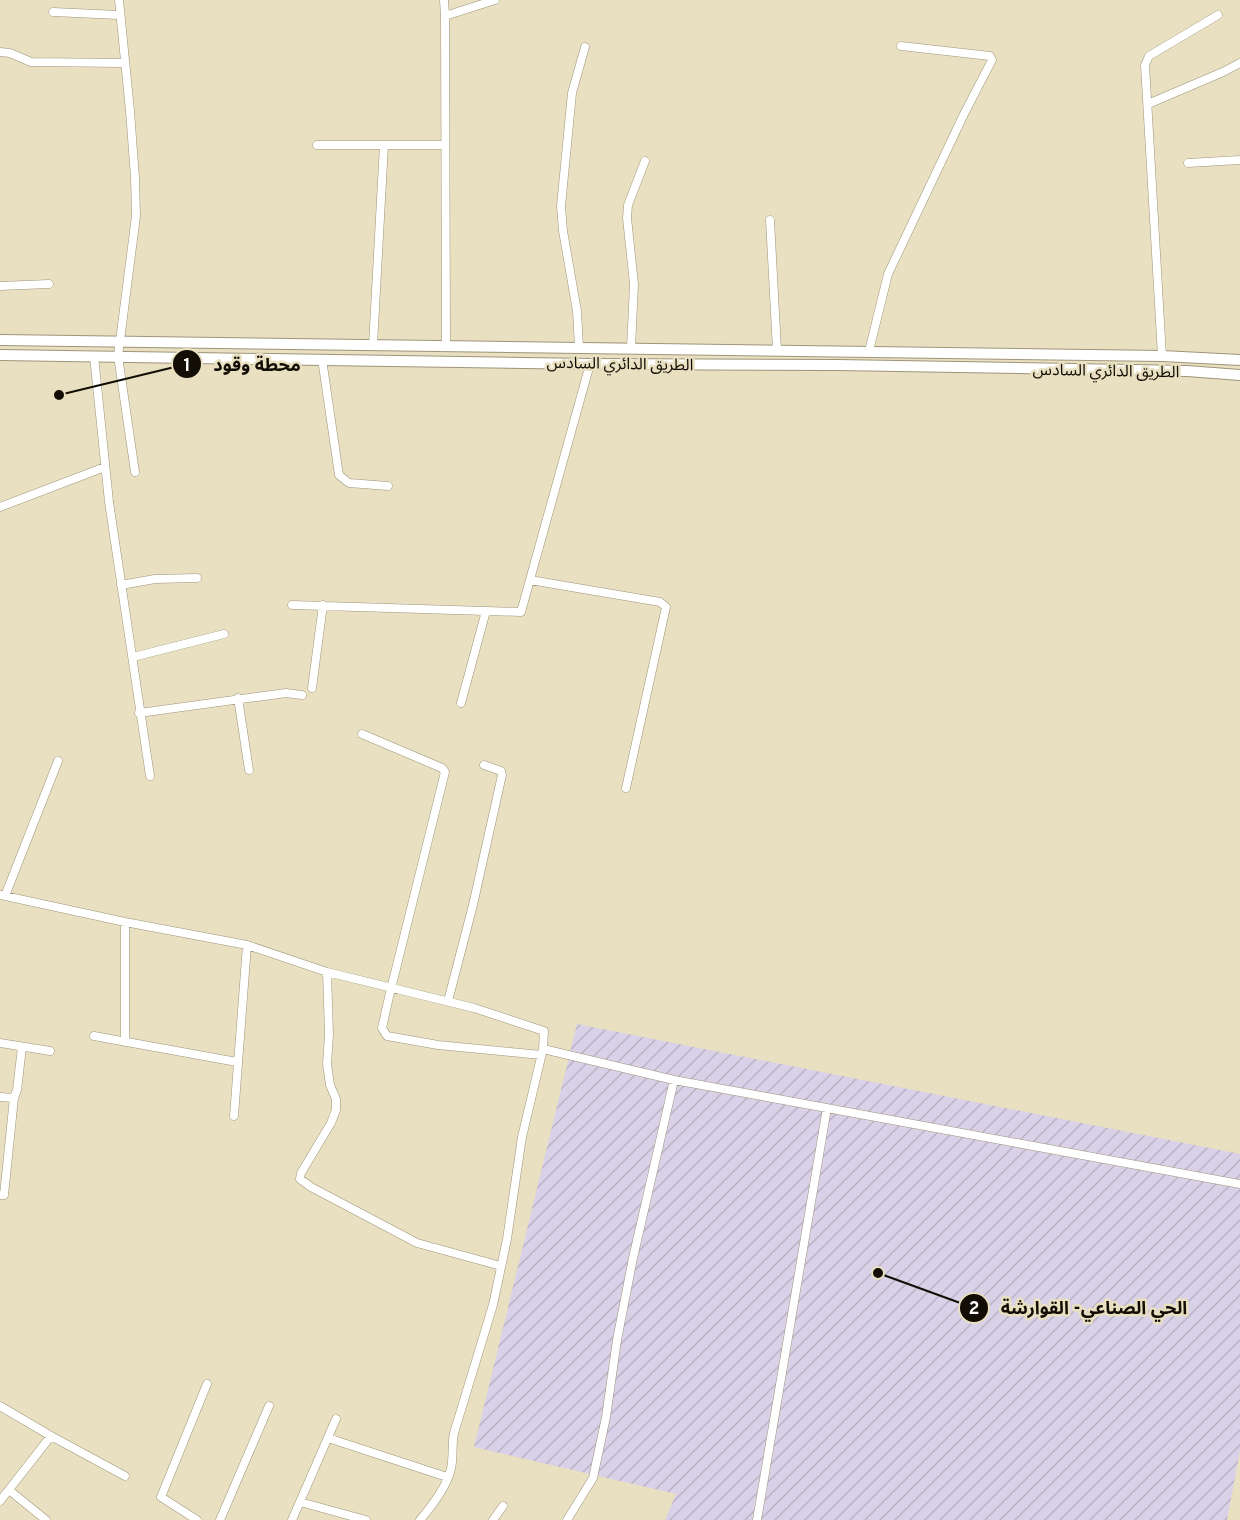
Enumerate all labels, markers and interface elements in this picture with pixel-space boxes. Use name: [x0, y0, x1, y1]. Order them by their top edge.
callout: محطة وقود: [172, 346, 313, 382]
street label: الطريق الدائري السادس: [546, 354, 693, 377]
text: 1: [183, 355, 191, 378]
text: محطة وقود: [213, 355, 301, 378]
street label: الطريق الدائري السادس: [1032, 361, 1179, 384]
callout: الحي الصناعي- القوارشة: [959, 1290, 1199, 1326]
text: 2: [968, 1298, 980, 1321]
text: الحي الصناعي- القوارشة: [1001, 1298, 1187, 1322]

